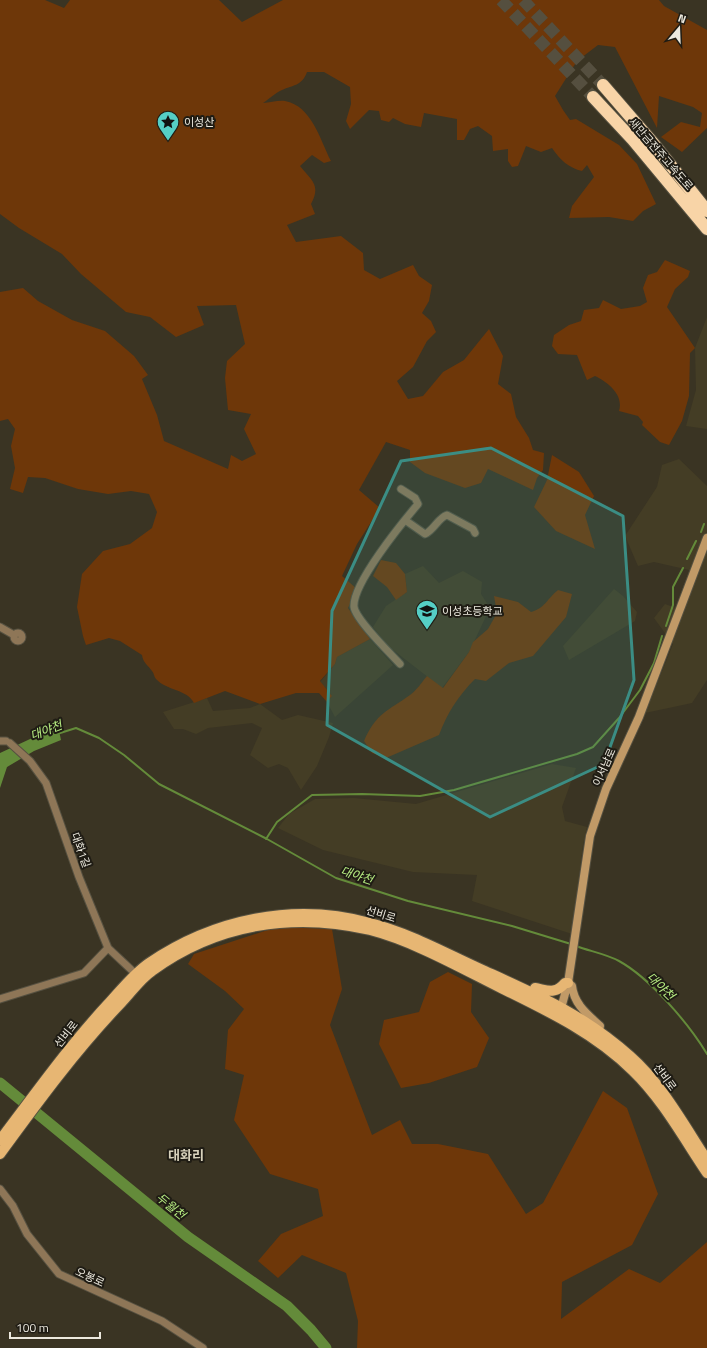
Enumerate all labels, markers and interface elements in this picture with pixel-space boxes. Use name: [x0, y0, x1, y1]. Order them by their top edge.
north arrow: [659, 8, 699, 48]
text: N: [676, 10, 688, 27]
place icon: 이성산: [155, 109, 181, 142]
place label: 이성산: [184, 114, 214, 130]
street label: 새만금전주고속도로: [625, 114, 697, 194]
school or university icon: 이성초등학교: [414, 598, 440, 631]
place label: 이성초등학교: [442, 603, 503, 619]
water label: 대야천: [27, 714, 67, 745]
street label: 이서남로: [588, 745, 620, 789]
street label: 대화1길: [67, 830, 95, 870]
water label: 대야천: [338, 861, 378, 890]
street label: 선비로: [364, 902, 398, 926]
water label: 대야천: [642, 968, 681, 1006]
street label: 선비로: [50, 1017, 82, 1051]
street label: 선비로: [649, 1060, 681, 1094]
district label: 대화리: [168, 1145, 204, 1165]
water label: 두월천: [152, 1188, 191, 1225]
street label: 오봉로: [73, 1263, 107, 1291]
scale bar: [10, 1314, 100, 1340]
text: 100 m: [16, 1318, 49, 1337]

